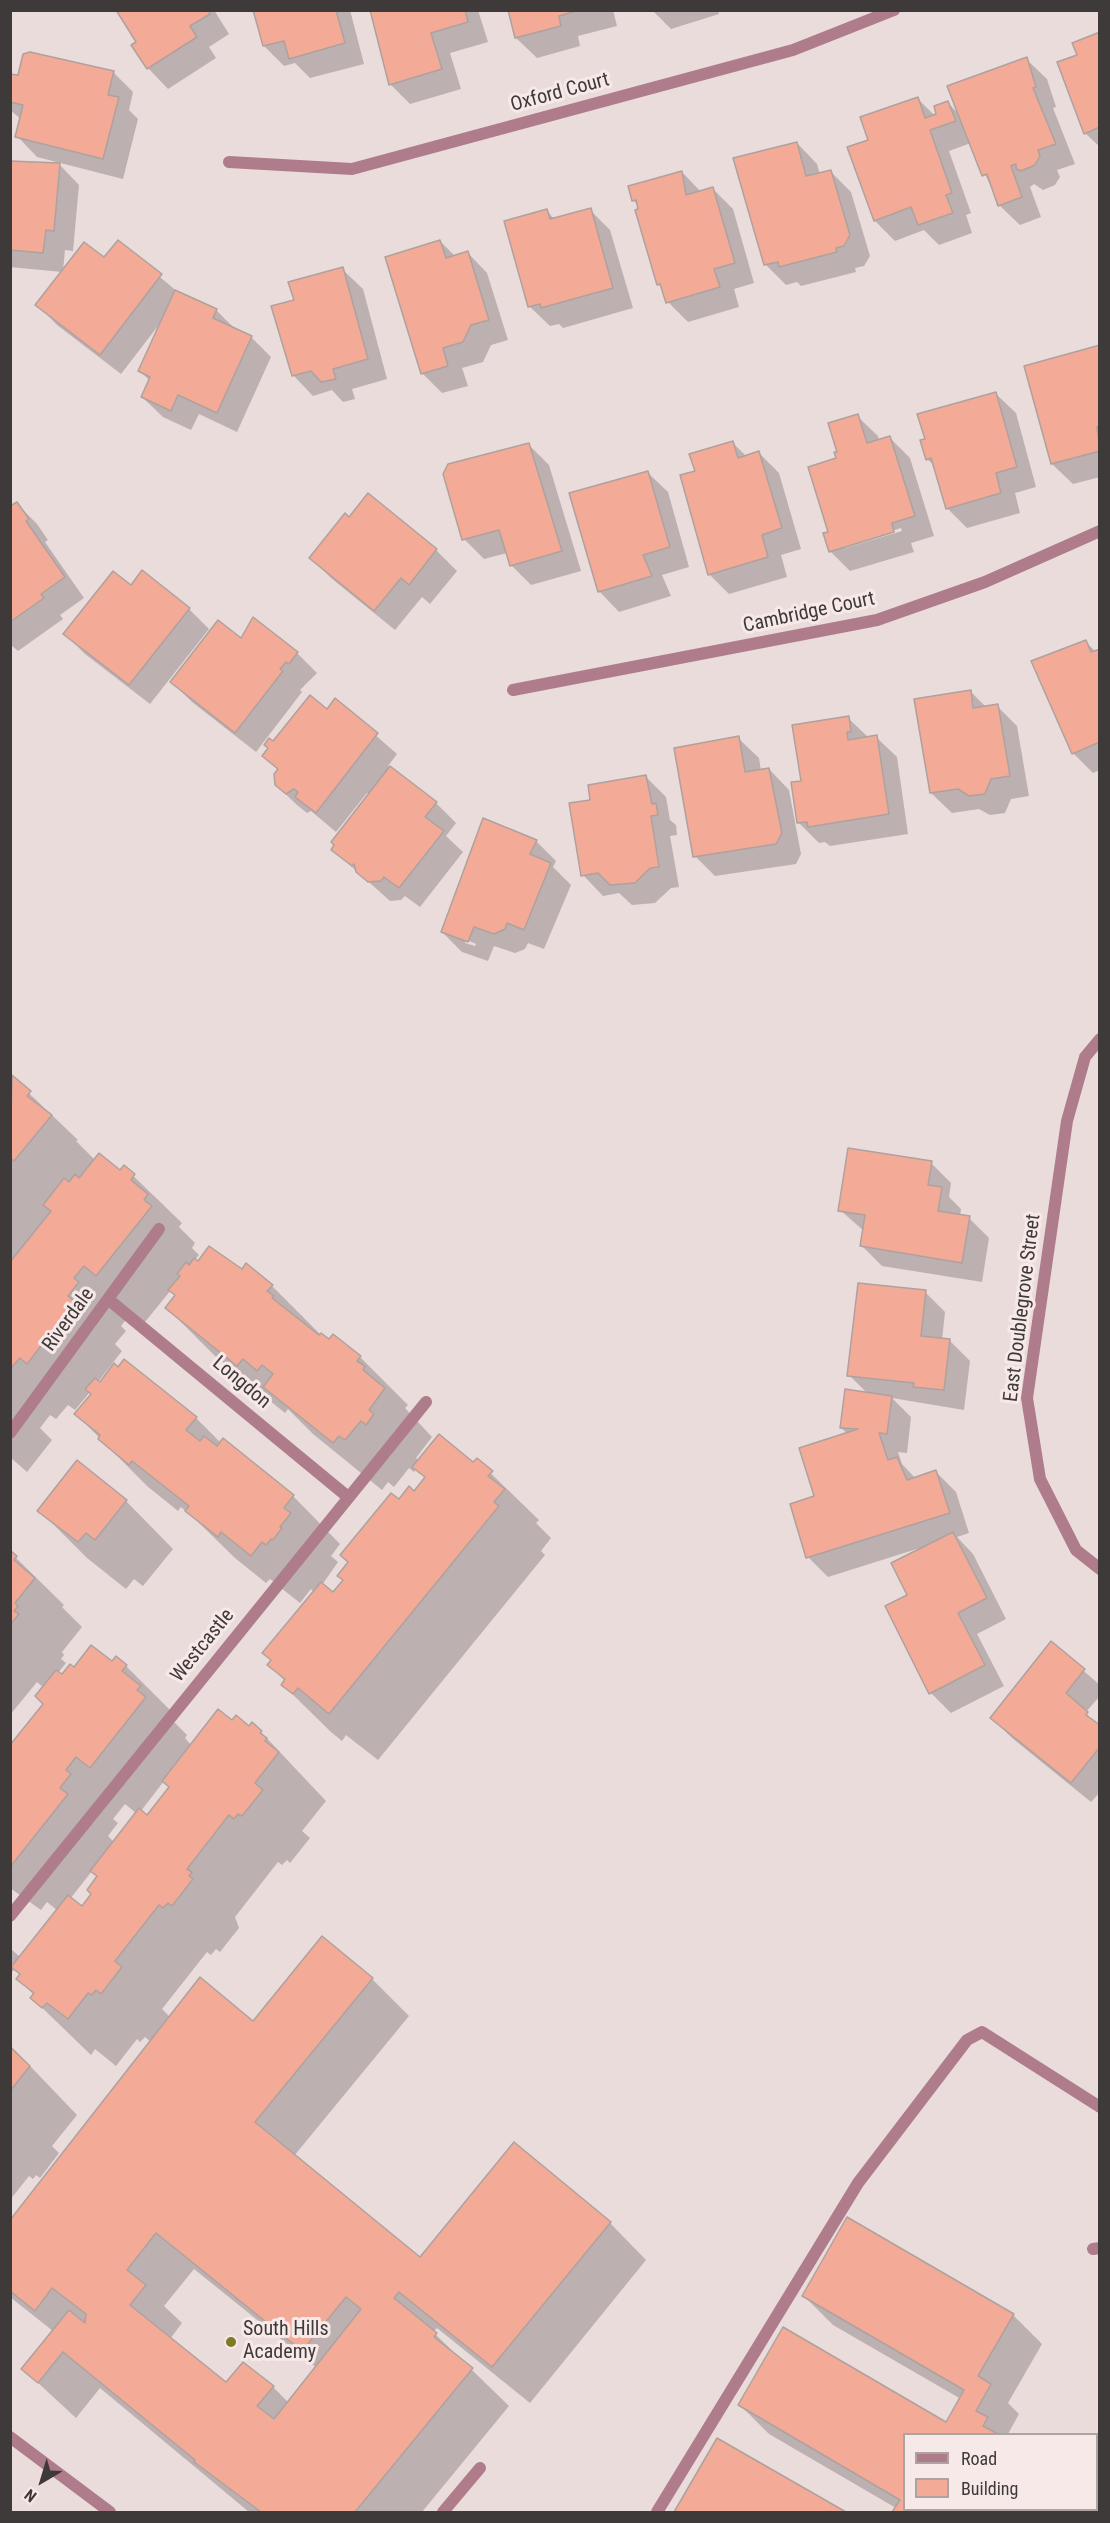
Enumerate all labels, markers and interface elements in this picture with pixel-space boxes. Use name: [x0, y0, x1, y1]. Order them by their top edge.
street label: Oxford Court: [508, 68, 612, 118]
street label: Cambridge Court: [741, 587, 877, 639]
street label: East Doublegrove Street: [1000, 1213, 1046, 1403]
street label: Riverdale: [38, 1284, 100, 1356]
street label: Longdon: [207, 1352, 275, 1414]
street label: Westcastle: [166, 1605, 240, 1687]
place label: South Hills Academy: [243, 2318, 329, 2365]
marker: South Hills Academy: [224, 2335, 238, 2349]
legend: [903, 2433, 1098, 2511]
text: Road: [961, 2448, 997, 2469]
north arrow: [12, 2451, 72, 2511]
text: Building: [961, 2478, 1018, 2499]
text: N: [21, 2485, 40, 2506]

